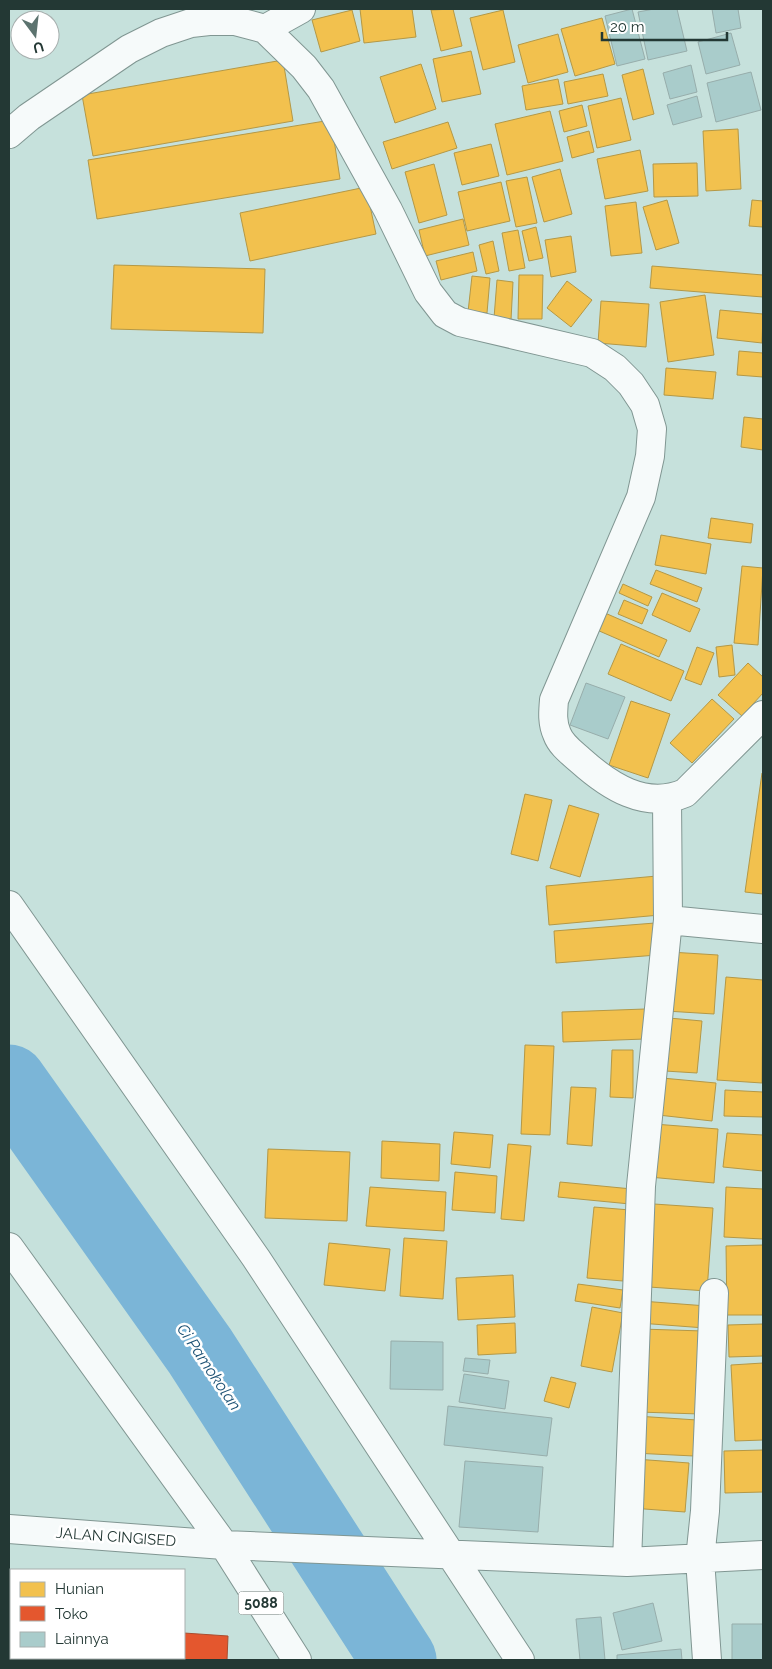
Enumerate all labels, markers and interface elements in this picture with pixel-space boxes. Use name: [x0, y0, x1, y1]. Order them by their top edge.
north arrow: [10, 10, 60, 60]
scale bar: [602, 10, 727, 42]
text: 20 m: [610, 18, 645, 36]
text: U: [31, 38, 46, 57]
water label: Ci Pamokolan: [173, 1320, 245, 1414]
street label: JALAN CINGISED: [55, 1524, 177, 1550]
legend: [10, 1569, 185, 1659]
text: Hunian: [55, 1580, 104, 1598]
road number: 5088: [238, 1592, 284, 1615]
text: Toko: [55, 1605, 88, 1623]
text: Lainnya: [55, 1630, 109, 1648]

